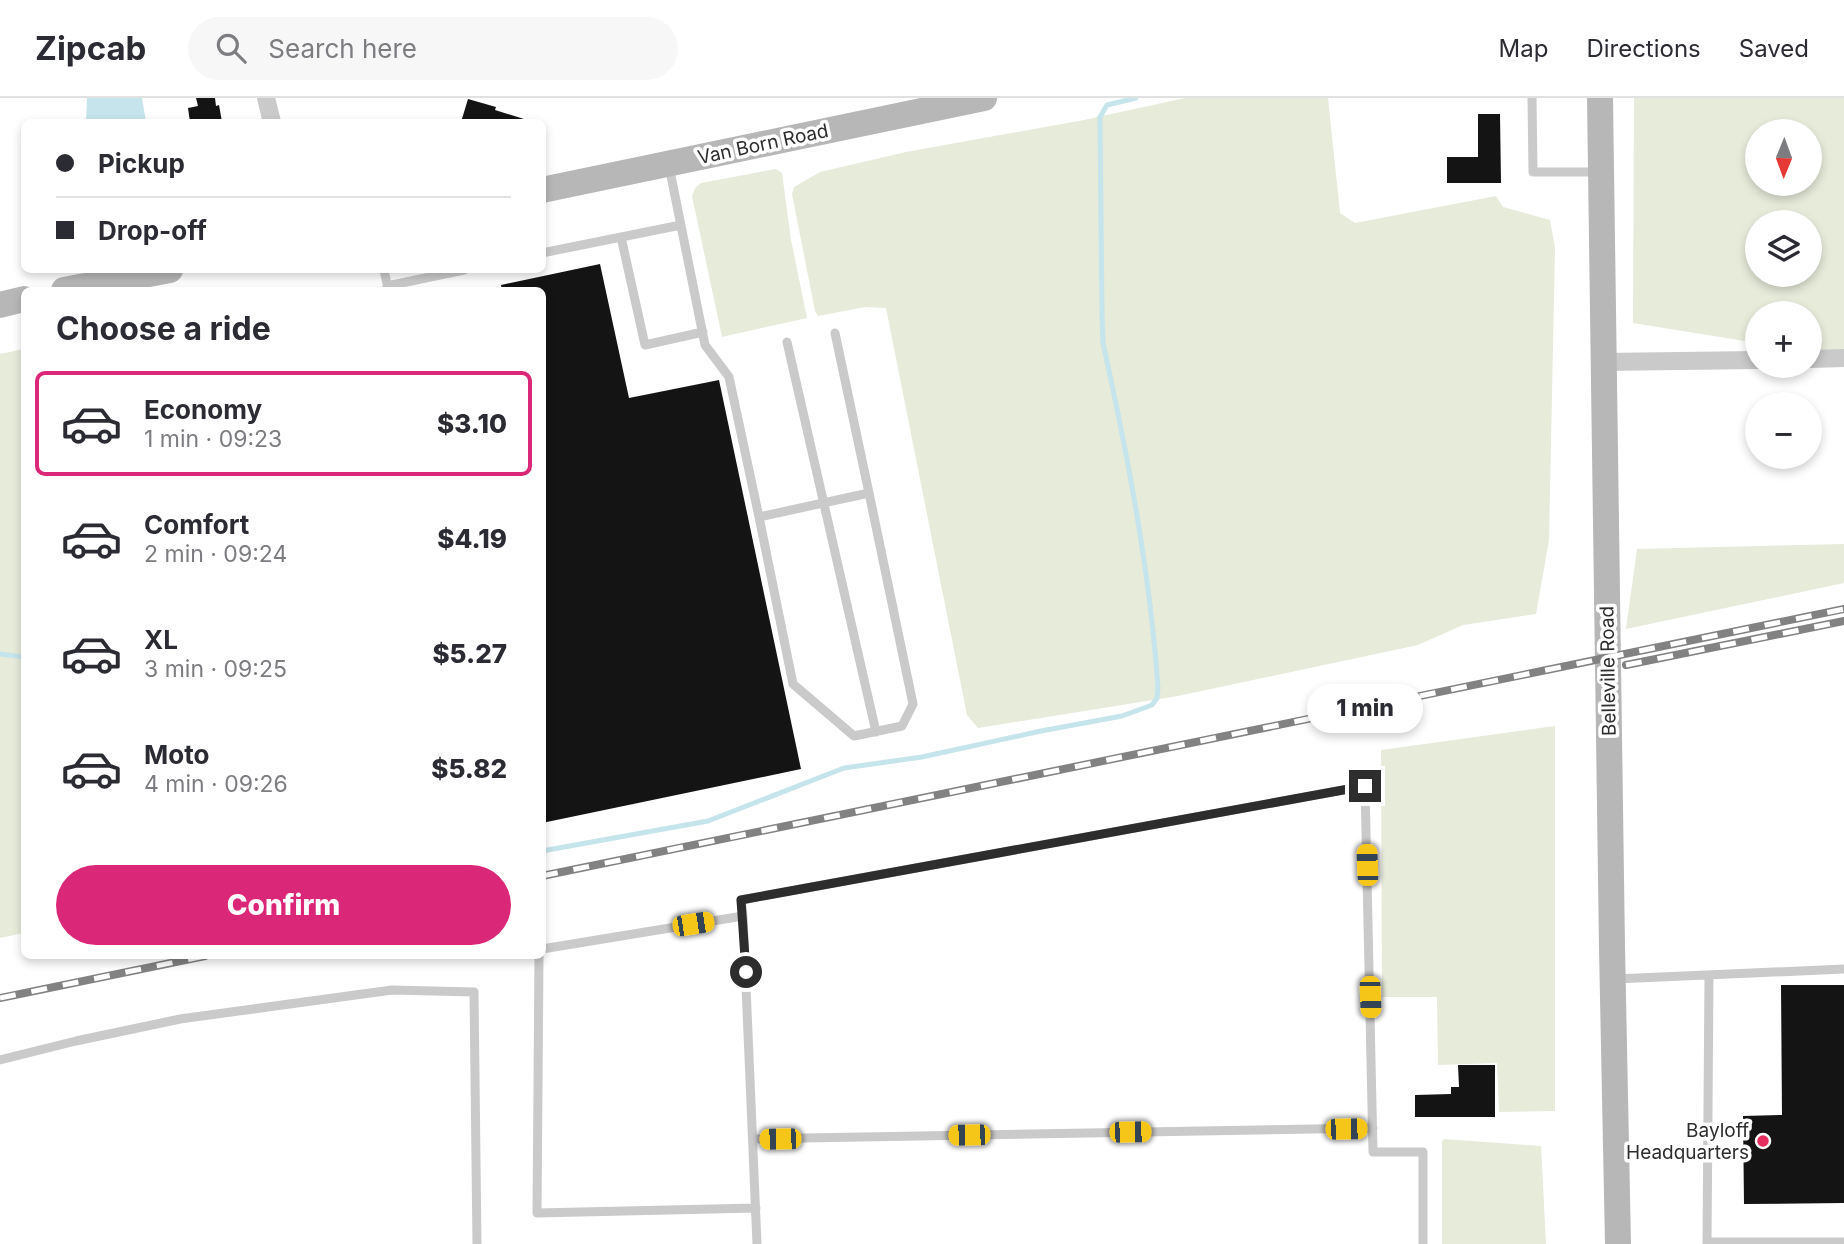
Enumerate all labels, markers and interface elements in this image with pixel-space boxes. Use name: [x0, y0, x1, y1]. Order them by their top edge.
search box: [188, 17, 678, 80]
text: Zipcab: [35, 28, 146, 68]
icon: search: [212, 29, 250, 67]
text: Search here: [268, 33, 417, 64]
text: Map: [1499, 34, 1548, 63]
text: Directions: [1586, 34, 1701, 63]
text: Saved: [1739, 34, 1809, 63]
street label: Van Born Road: [696, 119, 830, 169]
north arrow: [1745, 119, 1822, 196]
map controls: [1745, 119, 1822, 469]
text: Pickup: [98, 148, 185, 179]
button: layers: [1745, 210, 1822, 287]
text: Drop-off: [98, 215, 207, 246]
button: +: [1745, 301, 1822, 378]
text: Choose a ride: [56, 309, 271, 348]
icon: car: [60, 392, 123, 455]
button: −: [1745, 392, 1822, 469]
text: Economy: [144, 394, 262, 425]
text: $3.10: [437, 408, 507, 439]
text: 1 min · 09:23: [144, 425, 282, 453]
icon: car: [60, 507, 123, 570]
text: Comfort: [144, 509, 249, 540]
text: $4.19: [437, 523, 507, 554]
text: 2 min · 09:24: [144, 540, 287, 568]
street label: Belleville Road: [1595, 606, 1621, 736]
icon: car: [60, 622, 123, 685]
text: XL: [144, 624, 178, 655]
text: $5.27: [432, 638, 507, 669]
text: 3 min · 09:25: [144, 655, 287, 683]
callout: 1 min: [1307, 684, 1423, 734]
text: 1 min: [1336, 694, 1394, 722]
icon: car: [60, 737, 123, 800]
text: Moto: [144, 739, 209, 770]
text: $5.82: [431, 753, 507, 784]
text: 4 min · 09:26: [144, 770, 288, 798]
route end: [1349, 770, 1381, 802]
car: [1356, 844, 1379, 886]
button: Confirm: [56, 865, 511, 945]
car: [671, 910, 716, 938]
route start: [730, 956, 762, 988]
car: [1359, 976, 1382, 1018]
car: [1325, 1118, 1368, 1140]
place label: Bayloff Headquarters: [1626, 1119, 1749, 1164]
car: [1109, 1121, 1152, 1143]
car: [948, 1124, 991, 1146]
car: [759, 1128, 802, 1150]
marker: Bayloff Headquarters: [1755, 1133, 1771, 1149]

